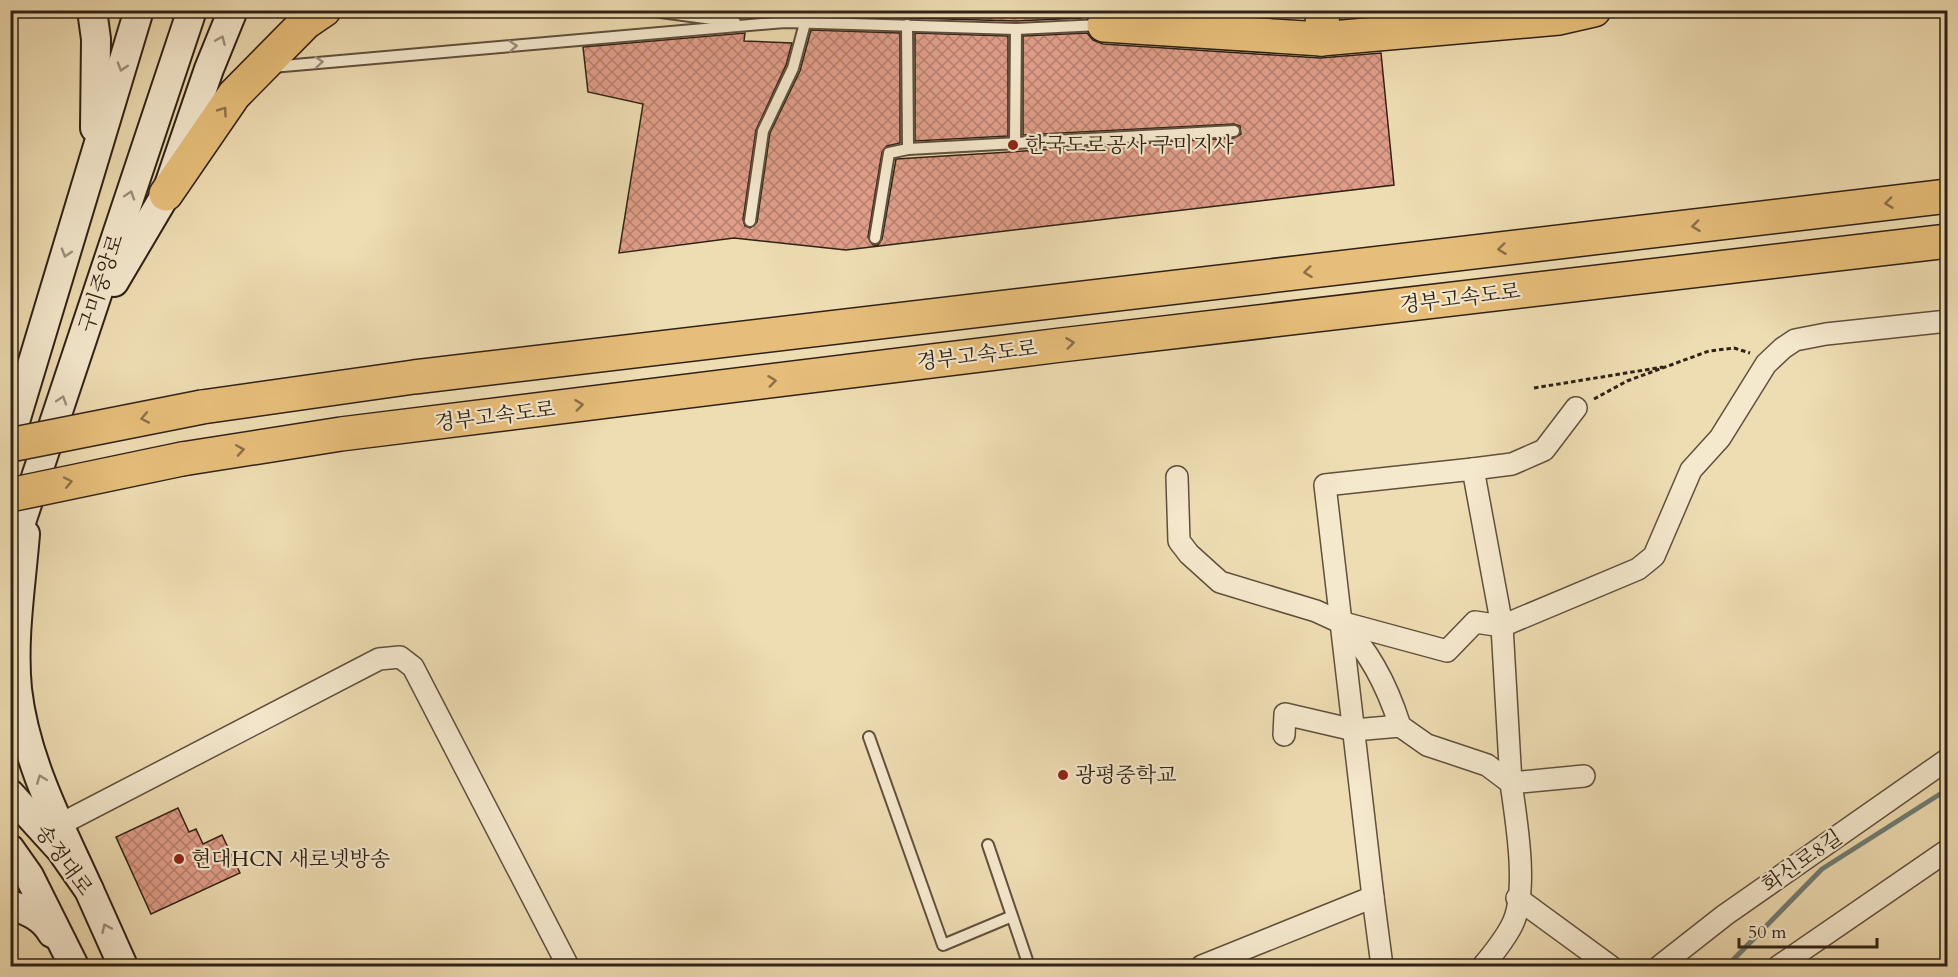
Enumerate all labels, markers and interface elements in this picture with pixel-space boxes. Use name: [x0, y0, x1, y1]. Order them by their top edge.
one-way arrow: [214, 35, 226, 46]
one-way arrow: [509, 40, 518, 53]
one-way arrow: [314, 56, 323, 69]
one-way arrow: [117, 61, 129, 71]
one-way arrow: [216, 106, 227, 117]
place label: 한국도로공사 구미지사: [1025, 131, 1234, 160]
marker: 한국도로공사 구미지사: [1006, 138, 1020, 152]
one-way arrow: [123, 190, 136, 201]
one-way arrow: [1885, 197, 1894, 209]
one-way arrow: [1691, 219, 1700, 232]
street label: 구미중앙로: [72, 230, 131, 336]
one-way arrow: [1498, 242, 1507, 255]
one-way arrow: [61, 247, 73, 258]
one-way arrow: [1304, 265, 1313, 278]
street label: 경부고속도로: [1398, 277, 1522, 320]
street label: 경부고속도로: [915, 334, 1039, 377]
one-way arrow: [1065, 338, 1074, 350]
one-way arrow: [767, 375, 777, 388]
one-way arrow: [55, 395, 67, 406]
street label: 경부고속도로: [433, 395, 557, 438]
one-way arrow: [574, 400, 583, 412]
one-way arrow: [140, 411, 150, 424]
one-way arrow: [235, 444, 244, 456]
one-way arrow: [62, 476, 72, 489]
place label: 광평중학교: [1075, 761, 1176, 790]
marker: 광평중학교: [1056, 768, 1070, 782]
one-way arrow: [35, 774, 48, 785]
street label: 송정대로: [28, 819, 99, 902]
street label: 화신로8길: [1756, 823, 1848, 900]
place label: 현대HCN 새로넷방송: [191, 845, 390, 874]
marker: 현대HCN 새로넷방송: [172, 852, 186, 866]
scale bar: [1739, 911, 1877, 949]
text: 50 m: [1748, 920, 1787, 945]
one-way arrow: [101, 924, 113, 935]

